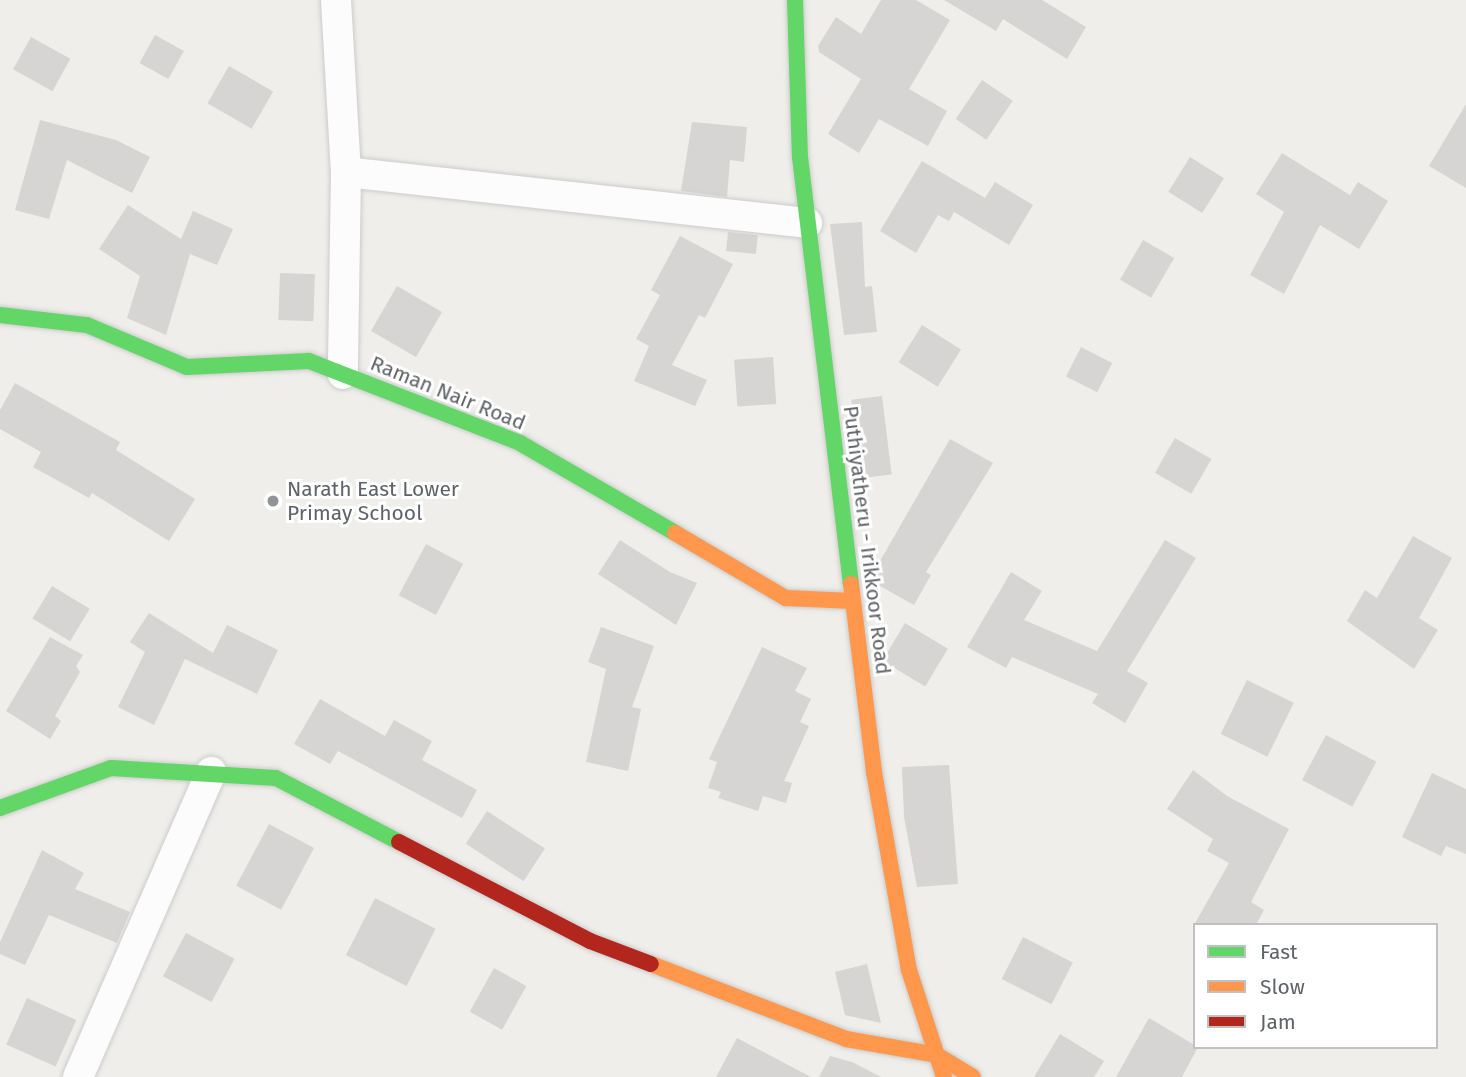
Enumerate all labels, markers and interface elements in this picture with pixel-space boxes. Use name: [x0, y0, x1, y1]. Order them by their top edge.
street label: Raman Nair Road: [367, 350, 529, 436]
street label: Puthiyatheru - Irikkoor Road: [838, 404, 896, 676]
place label: Narath East Lower Primay School: [287, 476, 459, 526]
marker: Narath East Lower Primay School: [265, 493, 281, 509]
legend: [1193, 923, 1438, 1049]
text: Fast: [1260, 939, 1298, 965]
text: Slow: [1260, 974, 1305, 1000]
text: Jam: [1260, 1009, 1296, 1035]

